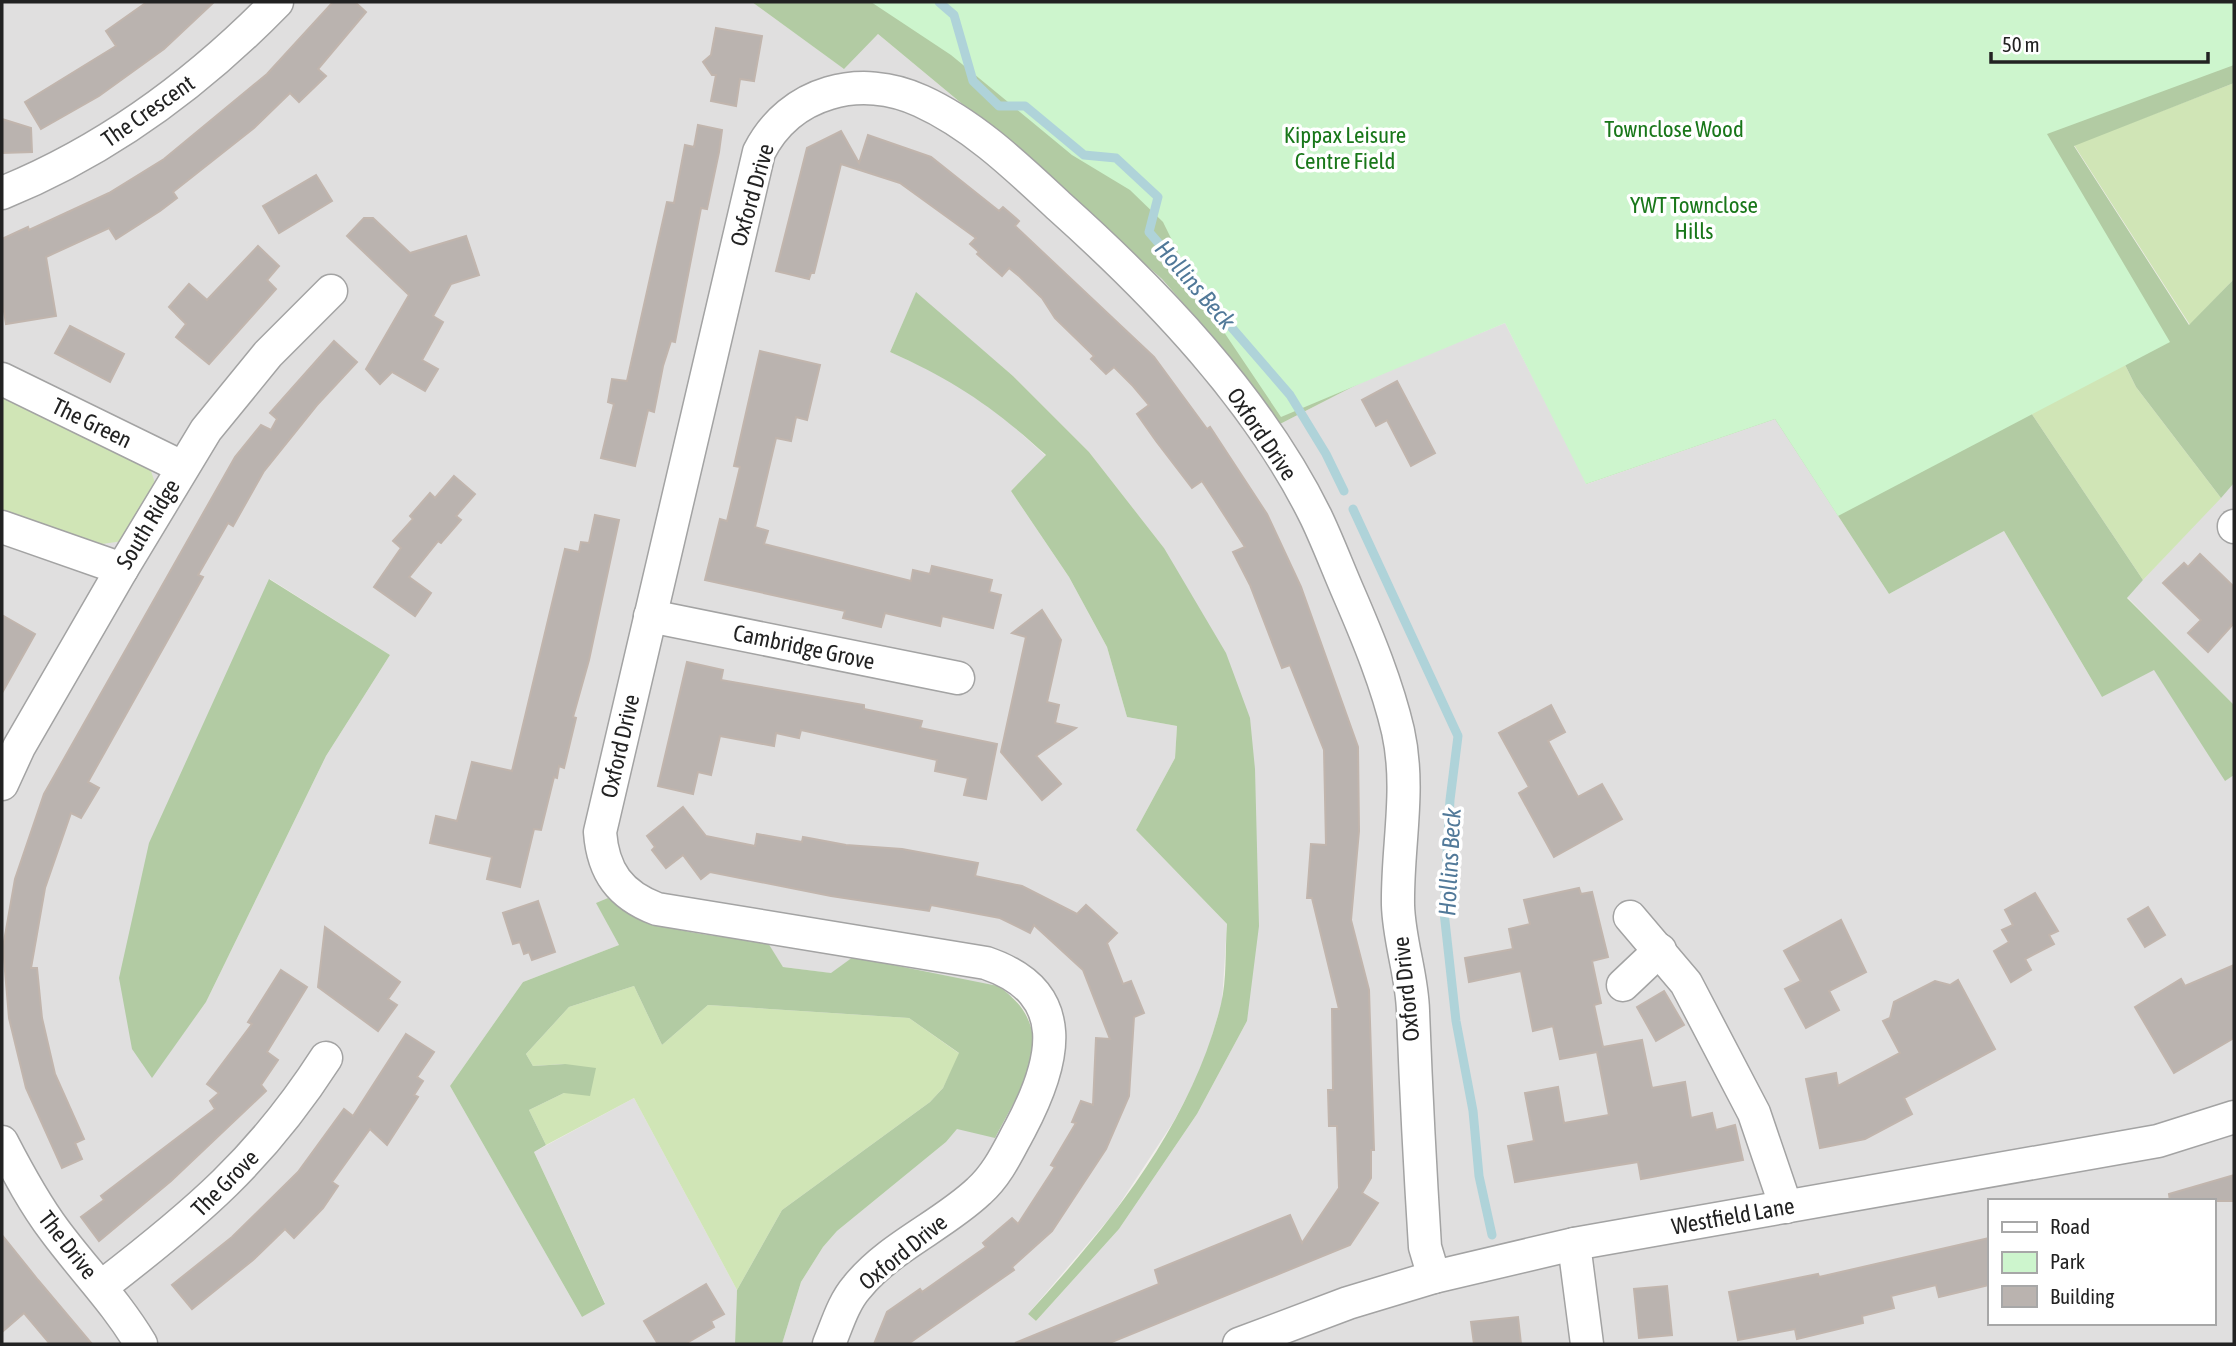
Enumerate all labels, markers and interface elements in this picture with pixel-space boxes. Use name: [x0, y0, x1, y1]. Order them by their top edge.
scale bar: [1991, 21, 2208, 65]
text: 50 m: [2002, 32, 2040, 56]
street label: The Crescent: [97, 70, 199, 152]
park label: Townclose Wood: [1604, 116, 1744, 142]
park label: Kippax Leisure Centre Field: [1284, 122, 1406, 174]
street label: Oxford Drive: [725, 141, 779, 249]
park label: YWT Townclose Hills: [1630, 192, 1758, 244]
water label: Hollins Beck: [1150, 235, 1241, 335]
street label: Oxford Drive: [1222, 383, 1302, 485]
street label: The Green: [48, 393, 136, 453]
street label: South Ridge: [111, 474, 185, 574]
street label: Cambridge Grove: [731, 619, 877, 675]
street label: Oxford Drive: [595, 692, 645, 800]
water label: Hollins Beck: [1433, 807, 1466, 917]
street label: Oxford Drive: [1388, 935, 1424, 1043]
street label: The Grove: [186, 1144, 264, 1222]
street label: Westfield Lane: [1669, 1192, 1797, 1240]
legend: [1988, 1199, 2215, 1325]
street label: The Drive: [33, 1206, 103, 1284]
street label: Oxford Drive: [854, 1209, 952, 1295]
text: Road: [2050, 1214, 2090, 1238]
text: Park: [2050, 1249, 2085, 1273]
text: Building: [2050, 1284, 2114, 1308]

